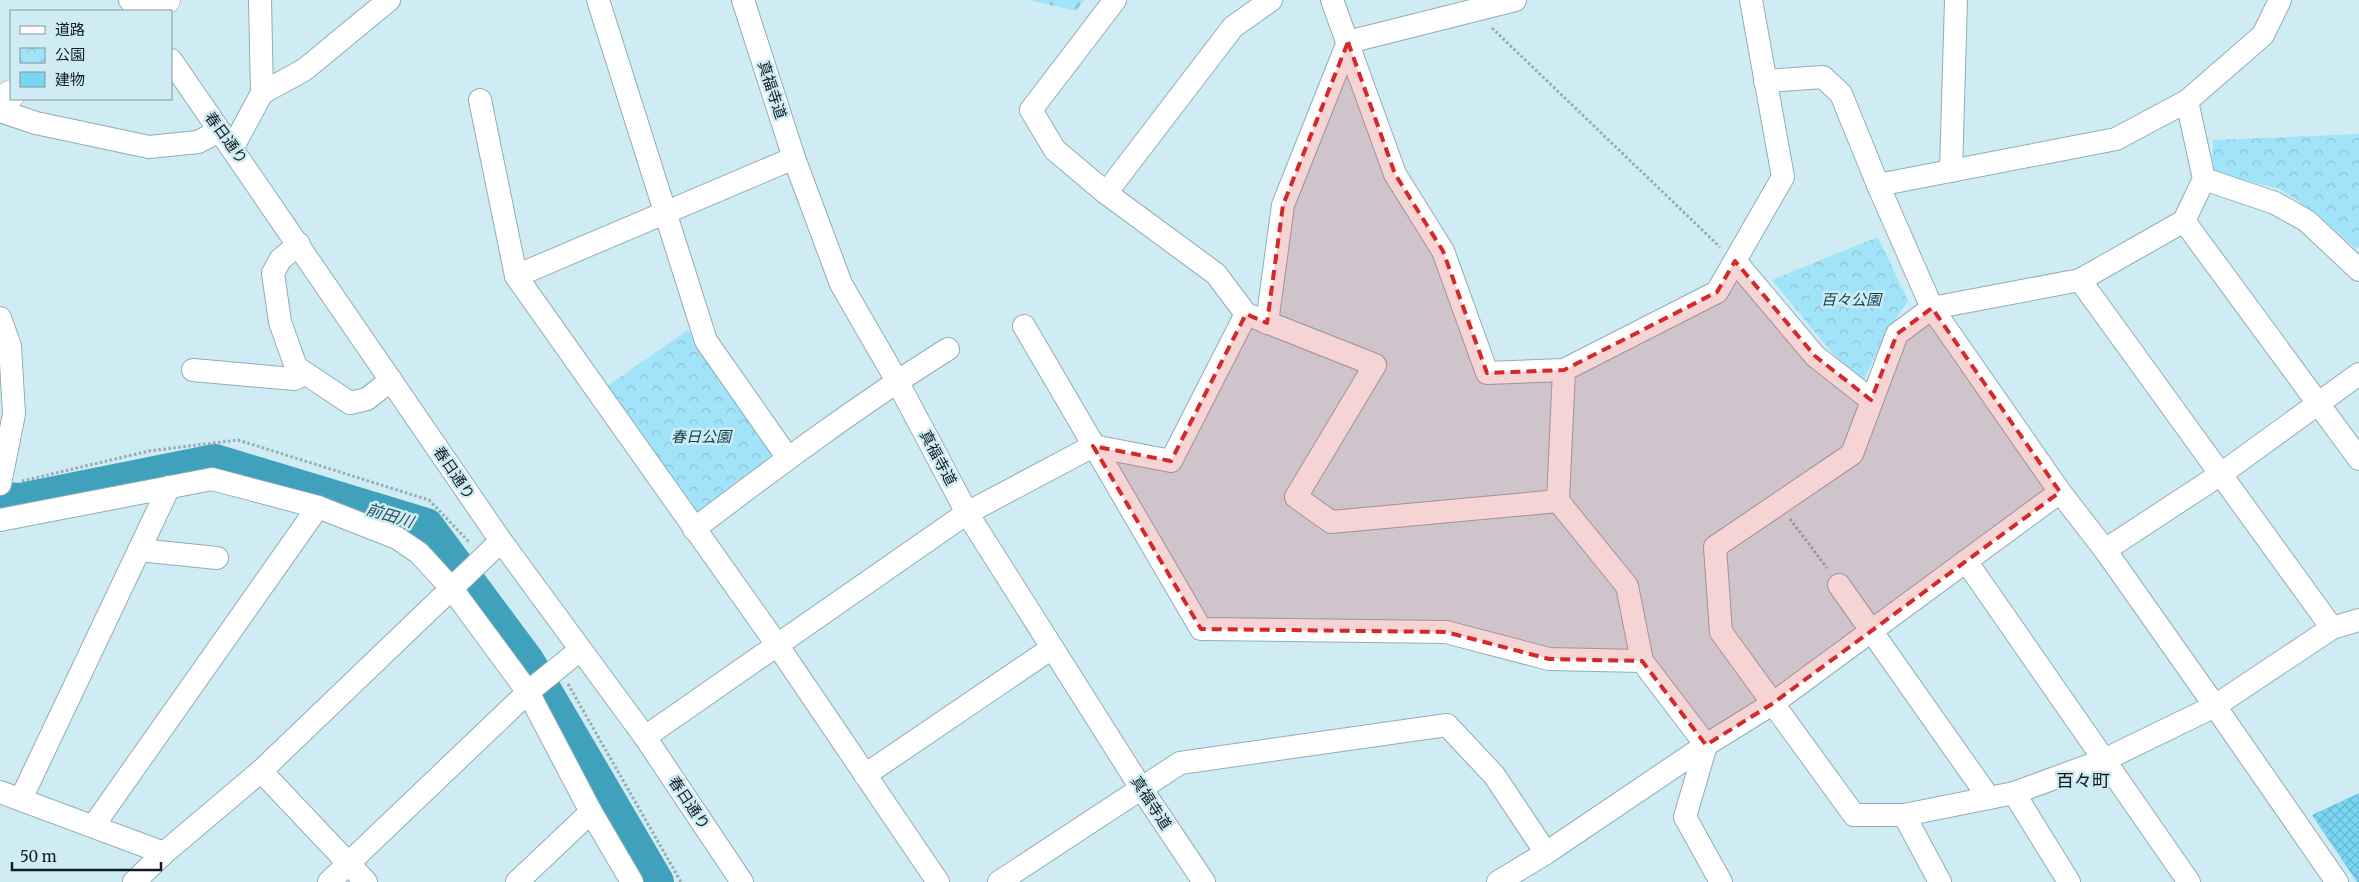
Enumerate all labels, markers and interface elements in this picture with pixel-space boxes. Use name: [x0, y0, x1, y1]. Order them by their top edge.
legend: [10, 10, 172, 100]
text: 道路: [55, 20, 85, 39]
text: 公園: [55, 45, 85, 64]
street label: 真福寺道: [754, 58, 791, 121]
text: 建物: [55, 70, 85, 89]
street label: 春日通り: [201, 108, 252, 168]
park label: 百々公園: [1821, 290, 1883, 309]
park label: 春日公園: [671, 427, 733, 446]
street label: 真福寺道: [916, 427, 961, 489]
street label: 春日通り: [430, 443, 479, 503]
water label: 前田川: [364, 498, 418, 532]
district label: 百々町: [2056, 769, 2110, 792]
street label: 真福寺道: [1127, 772, 1176, 833]
street label: 春日通り: [665, 773, 714, 833]
scale bar: [12, 840, 161, 872]
text: 50 m: [20, 847, 57, 866]

